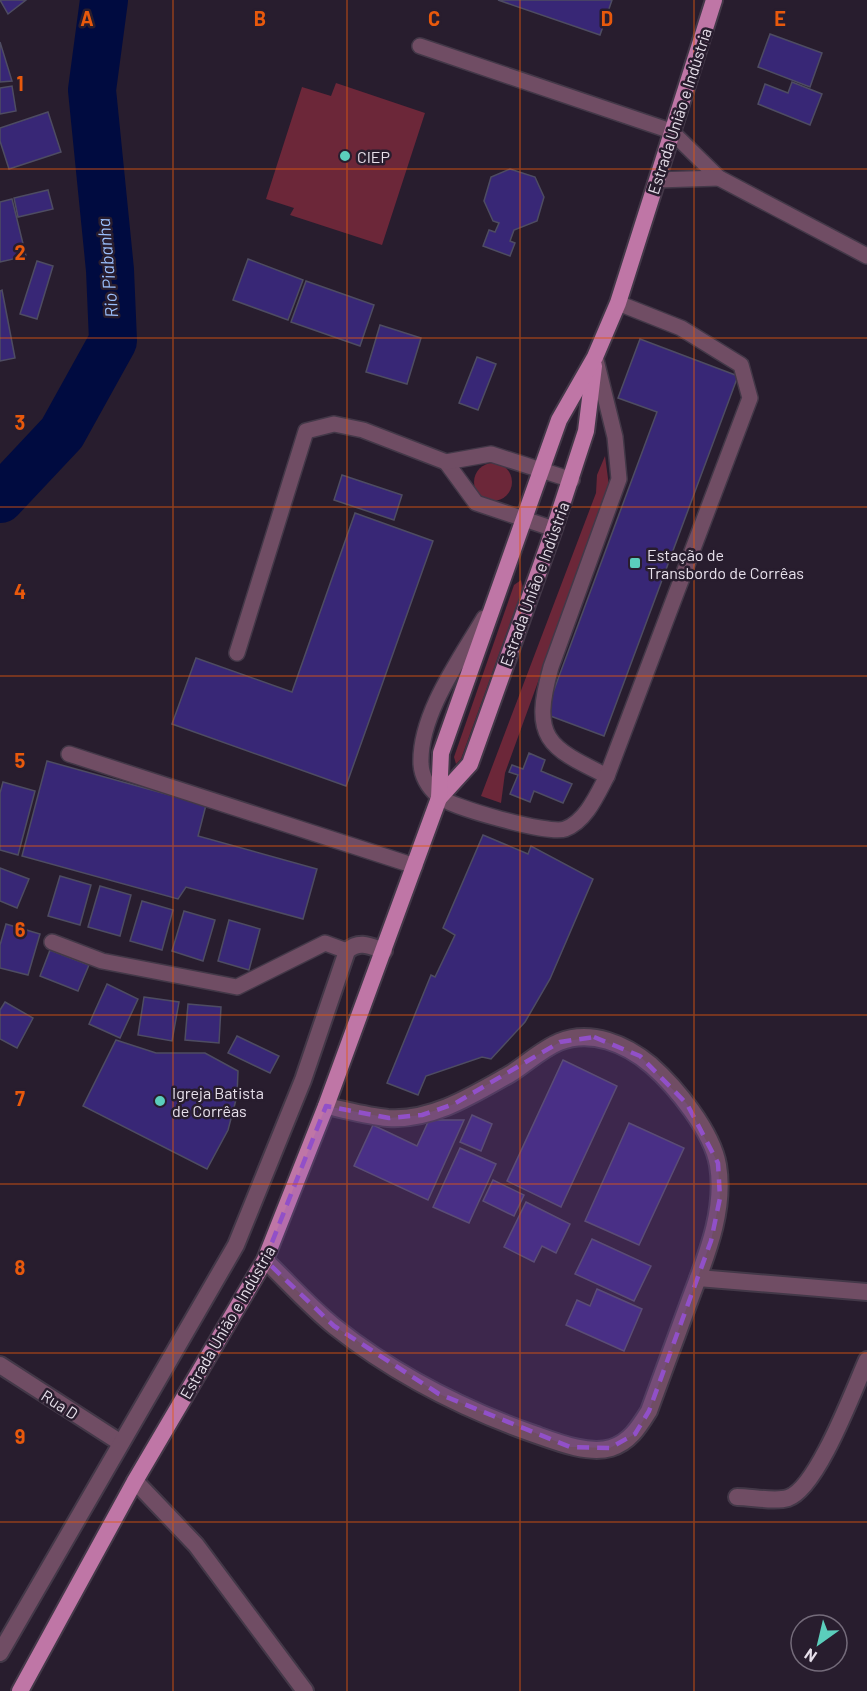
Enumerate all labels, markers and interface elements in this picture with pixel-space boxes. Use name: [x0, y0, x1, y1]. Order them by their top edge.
text: A: [80, 6, 94, 30]
text: B: [254, 6, 266, 30]
text: C: [428, 6, 440, 30]
text: D: [601, 6, 613, 30]
text: E: [774, 6, 786, 30]
street label: Estrada União e Indústria: [643, 25, 715, 197]
text: 1: [16, 71, 24, 95]
place label: CIEP: [357, 147, 390, 166]
marker: CIEP: [338, 149, 352, 163]
water label: Rio Piabanha: [92, 217, 122, 319]
text: 2: [14, 240, 26, 264]
text: 3: [15, 410, 25, 434]
street label: Estrada União e Indústria: [495, 499, 573, 669]
place label: Estação de Transbordo de Corrêas: [647, 545, 804, 582]
marker: Estação de Transbordo de Corrêas: [628, 556, 642, 570]
text: 4: [14, 579, 26, 603]
text: 5: [15, 748, 26, 772]
text: 6: [15, 917, 26, 941]
place label: Igreja Batista de Corrêas: [172, 1083, 264, 1120]
text: 7: [15, 1086, 25, 1110]
marker: Igreja Batista de Corrêas: [153, 1094, 167, 1108]
street label: Estrada União e Indústria: [175, 1242, 279, 1402]
text: 8: [15, 1255, 26, 1279]
street label: Rua D: [38, 1385, 82, 1423]
text: 9: [15, 1424, 25, 1448]
north arrow: [789, 1613, 849, 1673]
text: N: [801, 1645, 820, 1667]

